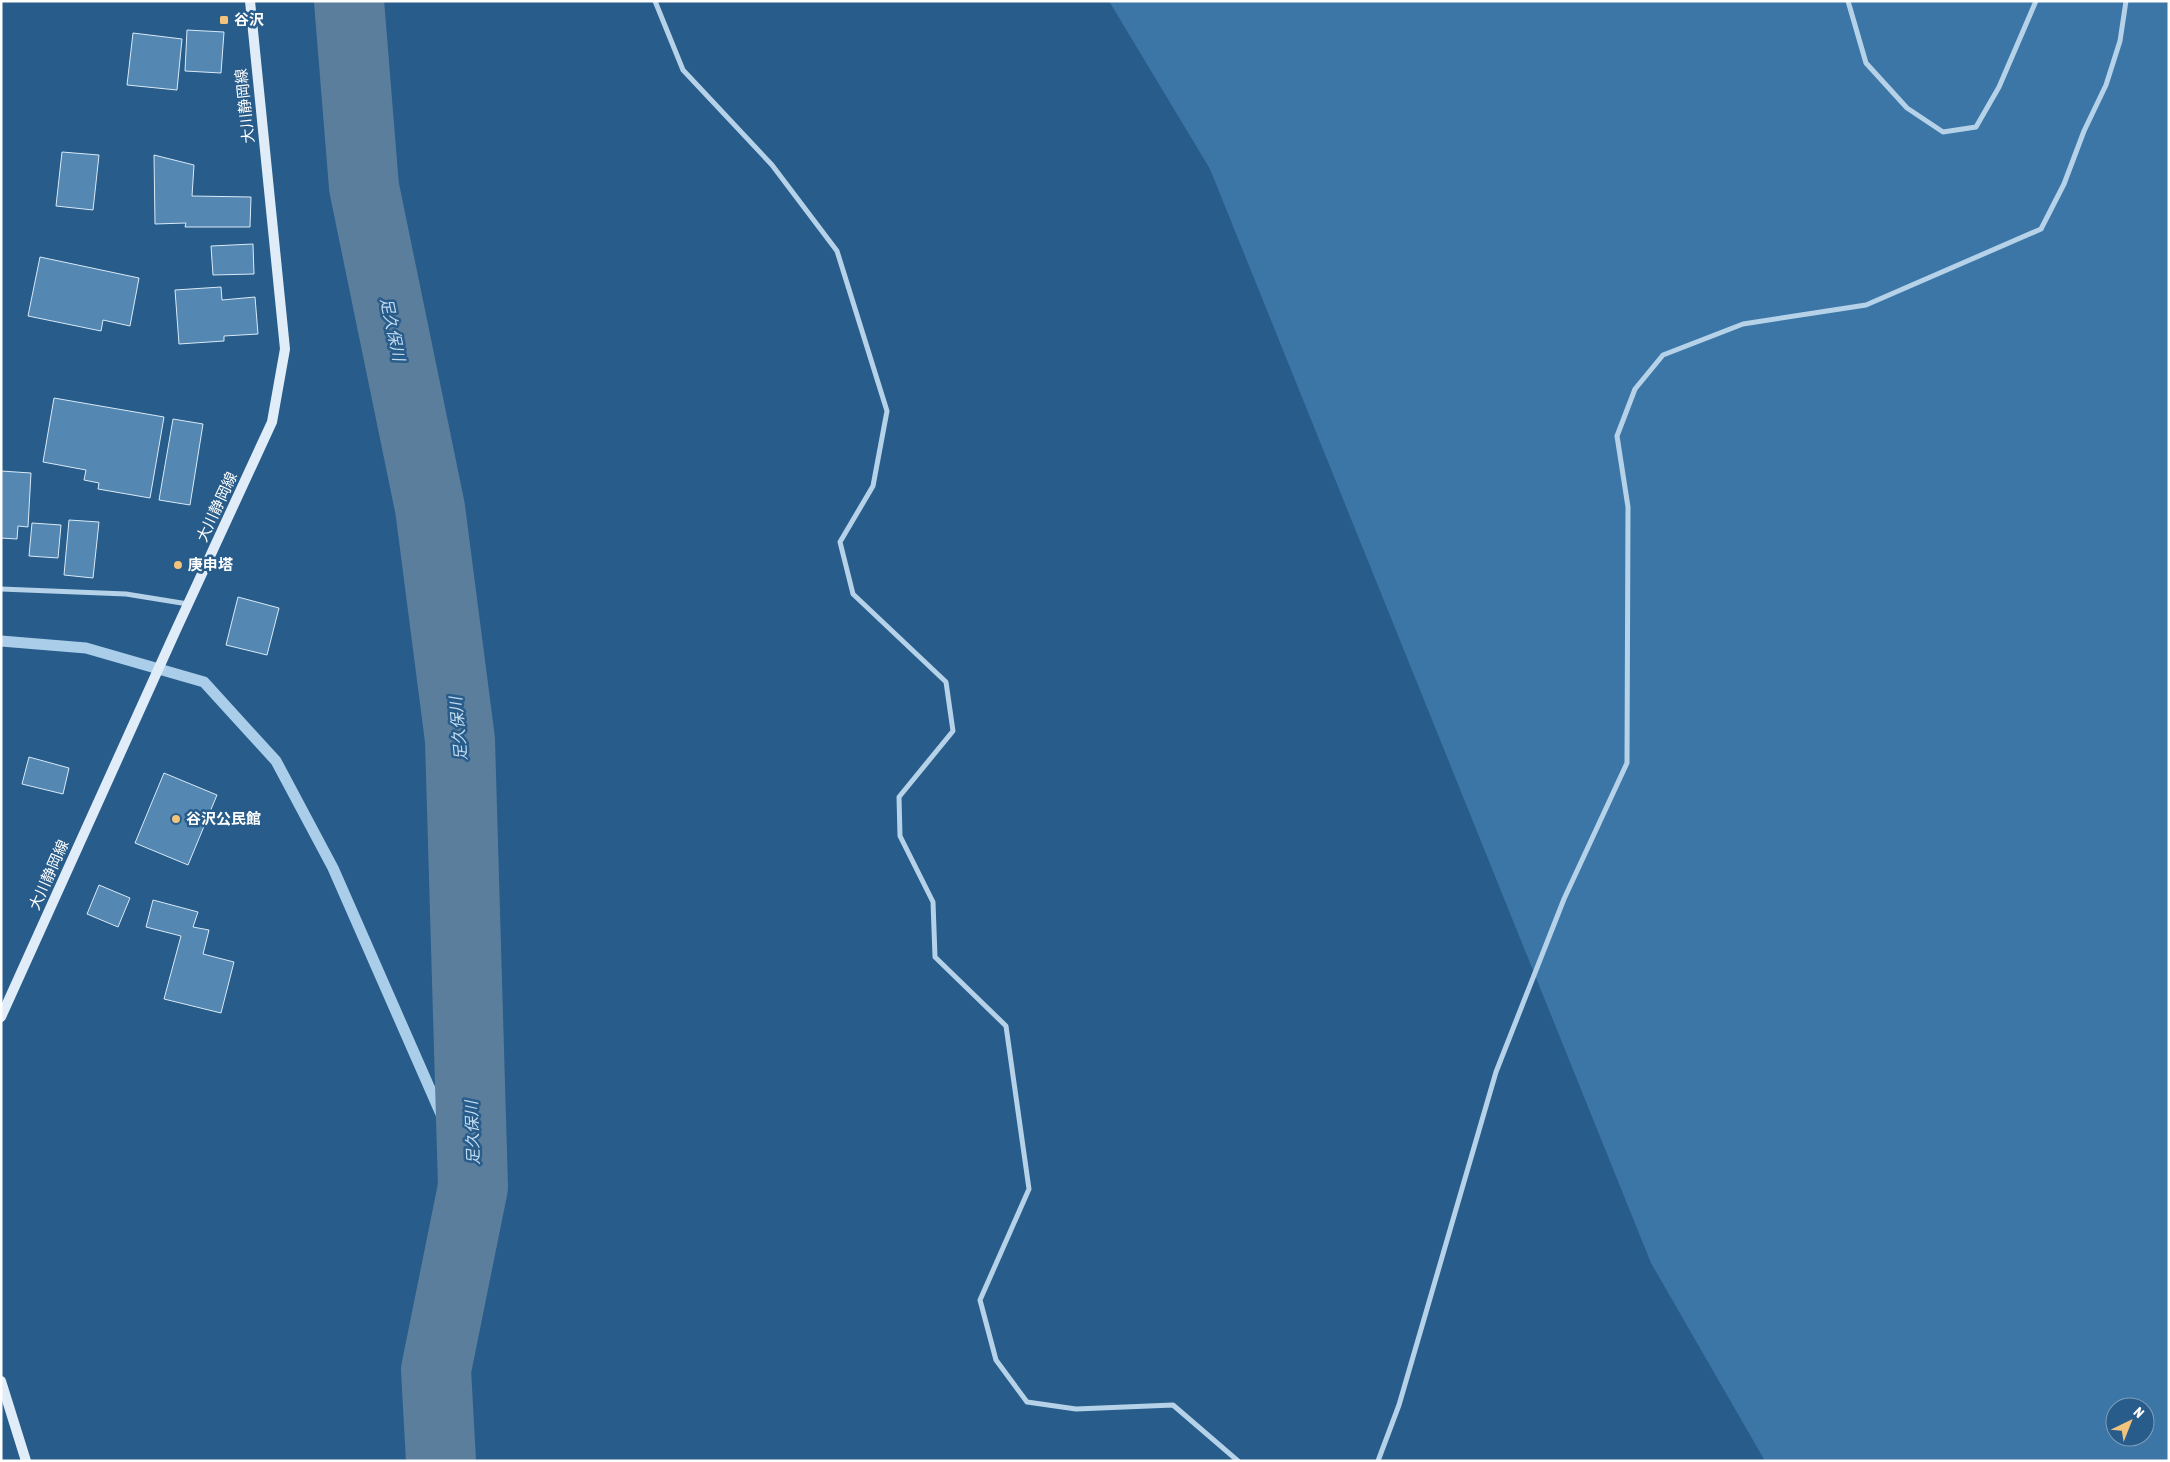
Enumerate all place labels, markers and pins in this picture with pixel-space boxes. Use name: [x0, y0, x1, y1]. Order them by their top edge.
place label: 谷沢: [234, 11, 264, 28]
marker: 谷沢: [218, 14, 230, 26]
place label: 庚申塔: [188, 556, 233, 573]
marker: 庚申塔: [172, 559, 184, 571]
place label: 谷沢公民館: [186, 810, 261, 827]
marker: 谷沢公民館: [170, 813, 182, 825]

